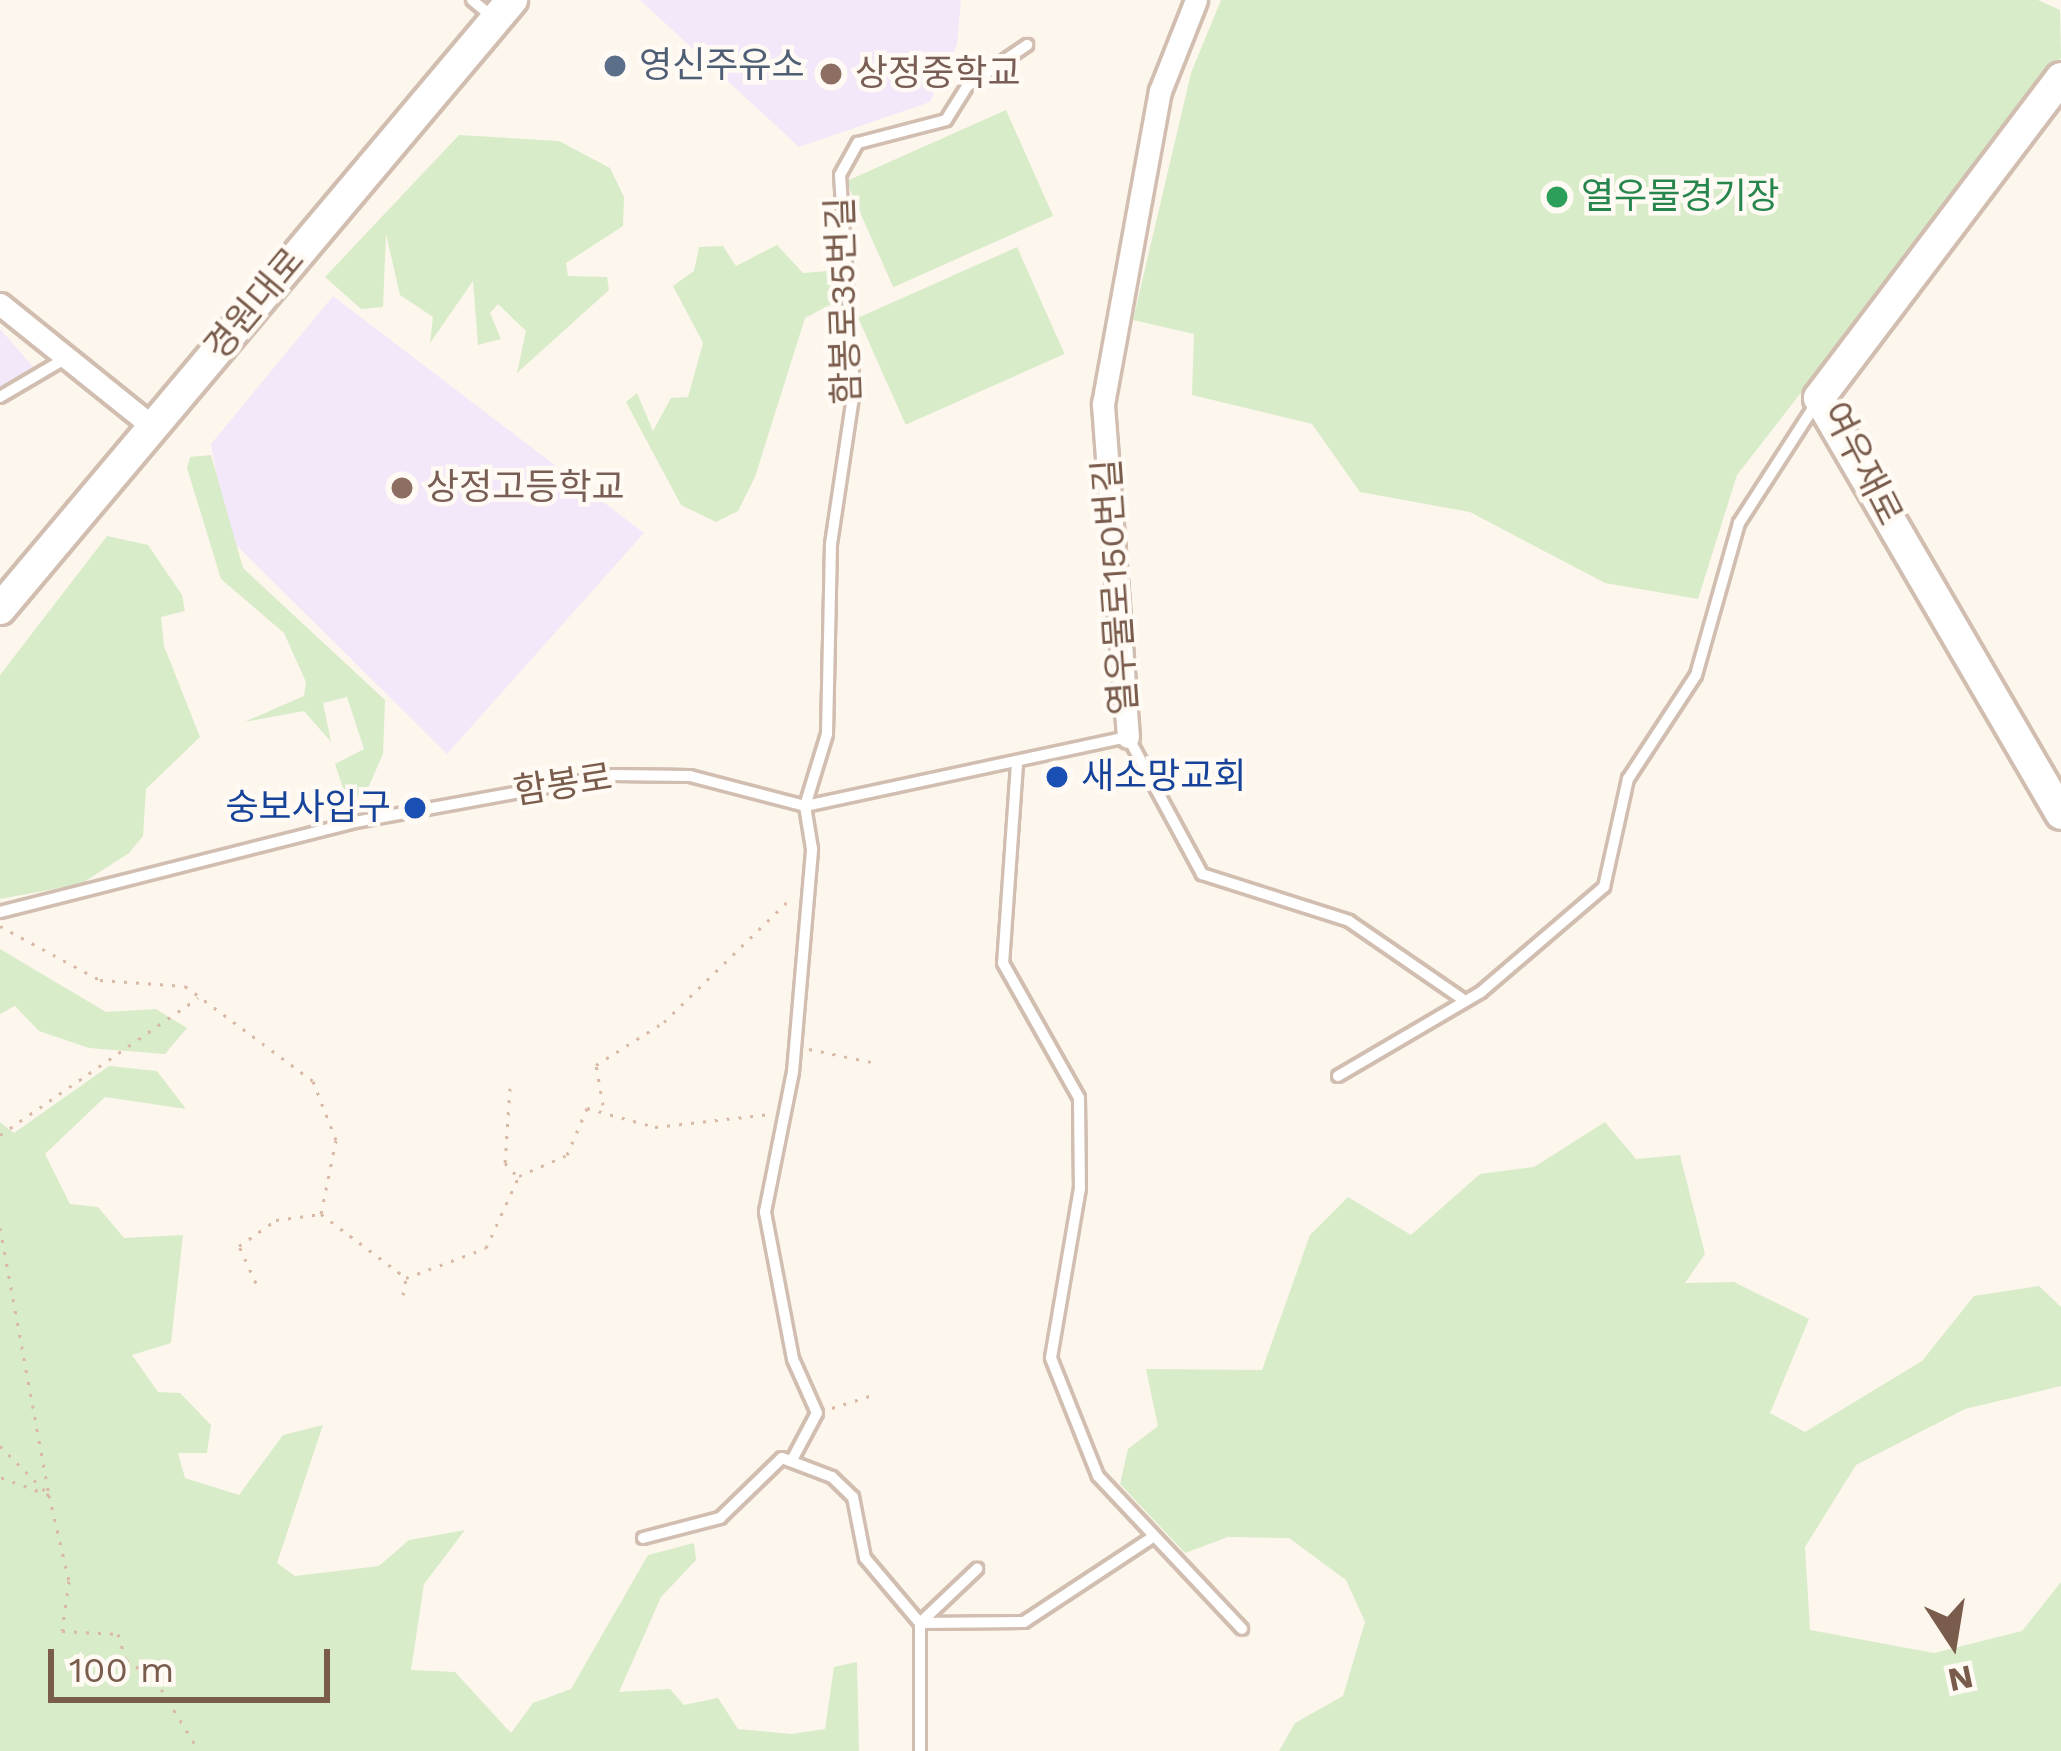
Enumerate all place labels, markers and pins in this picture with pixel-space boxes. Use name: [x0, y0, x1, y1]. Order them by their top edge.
place label: 영신주유소: [639, 44, 805, 88]
place label: 상정중학교: [855, 52, 1021, 96]
marker: 영신주유소: [602, 53, 628, 79]
marker: 상정중학교: [818, 61, 844, 87]
place label: 열우물경기장: [1581, 175, 1780, 219]
marker: 열우물경기장: [1544, 184, 1570, 210]
place label: 상정고등학교: [426, 466, 625, 510]
marker: 상정고등학교: [389, 475, 415, 501]
place label: 새소망교회: [1081, 755, 1247, 799]
marker: 새소망교회: [1044, 764, 1070, 790]
place label: 숭보사입구: [225, 786, 391, 830]
marker: 숭보사입구: [402, 795, 428, 821]

